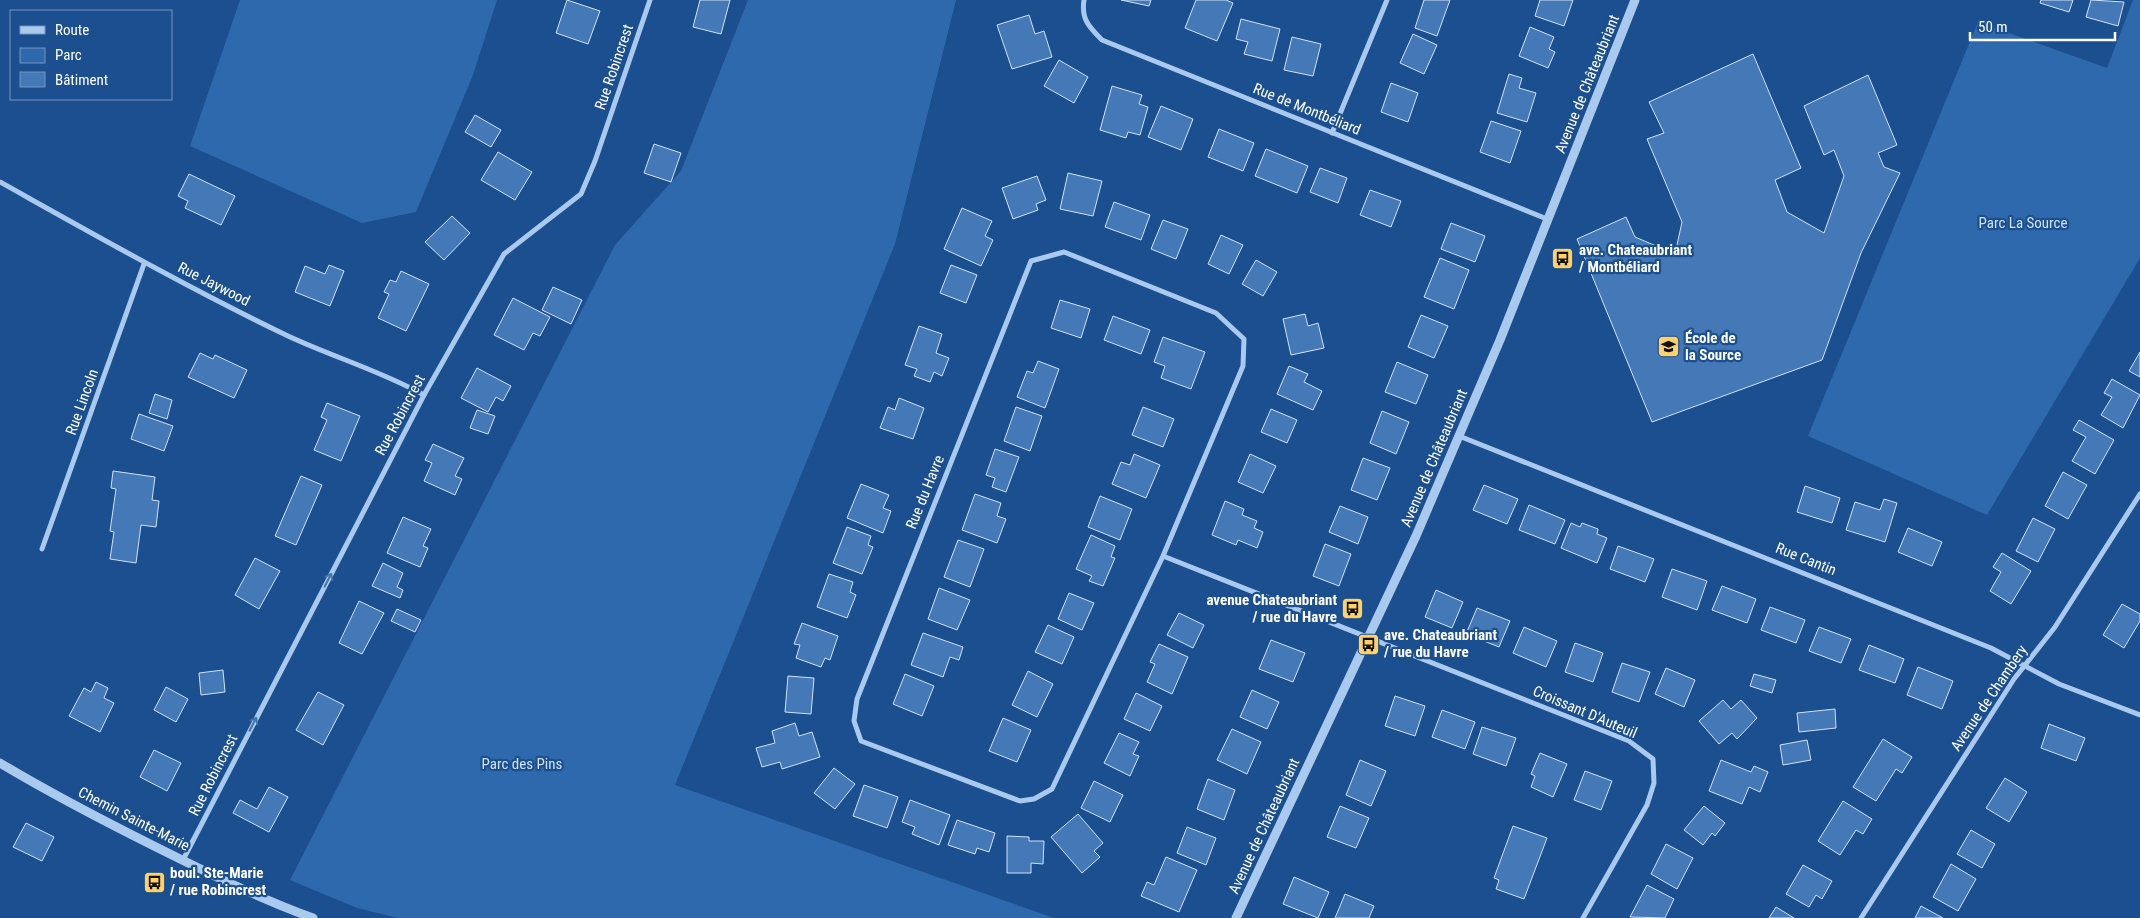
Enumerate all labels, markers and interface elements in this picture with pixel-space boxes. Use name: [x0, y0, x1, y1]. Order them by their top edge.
legend: [10, 10, 172, 100]
scale bar: [1970, 10, 2115, 42]
street label: Avenue de Châteaubriant: [1551, 12, 1623, 156]
text: 50 m: [1978, 18, 2008, 36]
text: Route: [55, 21, 89, 39]
street label: Rue Robincrest: [591, 22, 637, 112]
text: Parc: [55, 46, 82, 64]
text: Bâtiment: [55, 71, 108, 89]
street label: Rue de Montbéliard: [1251, 79, 1363, 139]
park label: Parc La Source: [1979, 214, 2067, 232]
place label: ave. Chateaubriant / Montbéliard: [1579, 241, 1692, 276]
bus stop icon: ave. Chateaubriant / Montbéliard: [1551, 247, 1575, 271]
street label: Rue Jaywood: [175, 258, 253, 310]
place label: École de la Source: [1685, 329, 1741, 364]
school or university icon: École de la Source: [1657, 335, 1681, 359]
street label: Rue Lincoln: [62, 367, 102, 437]
street label: Rue Robincrest: [371, 372, 429, 458]
street label: Avenue de Châteaubriant: [1397, 387, 1471, 529]
street label: Rue du Havre: [902, 452, 948, 532]
street label: Rue Cantin: [1773, 539, 1839, 579]
one-way arrow: [323, 572, 333, 587]
place label: avenue Chateaubriant / rue du Havre: [1206, 591, 1337, 626]
bus stop icon: avenue Chateaubriant / rue du Havre: [1341, 597, 1365, 621]
place label: ave. Chateaubriant / rue du Havre: [1384, 626, 1497, 661]
bus stop icon: ave. Chateaubriant / rue du Havre: [1356, 632, 1380, 656]
street label: Avenue de Chambery: [1947, 642, 2031, 754]
street label: Croissant D'Auteuil: [1530, 682, 1640, 742]
one-way arrow: [249, 717, 258, 732]
street label: Rue Robincrest: [185, 731, 241, 819]
park label: Parc des Pins: [482, 755, 563, 773]
street label: Avenue de Châteaubriant: [1225, 755, 1303, 897]
street label: Chemin Sainte-Marie: [75, 783, 193, 855]
place label: boul. Ste-Marie / rue Robincrest: [170, 864, 266, 899]
bus stop icon: boul. Ste-Marie / rue Robincrest: [142, 870, 166, 894]

